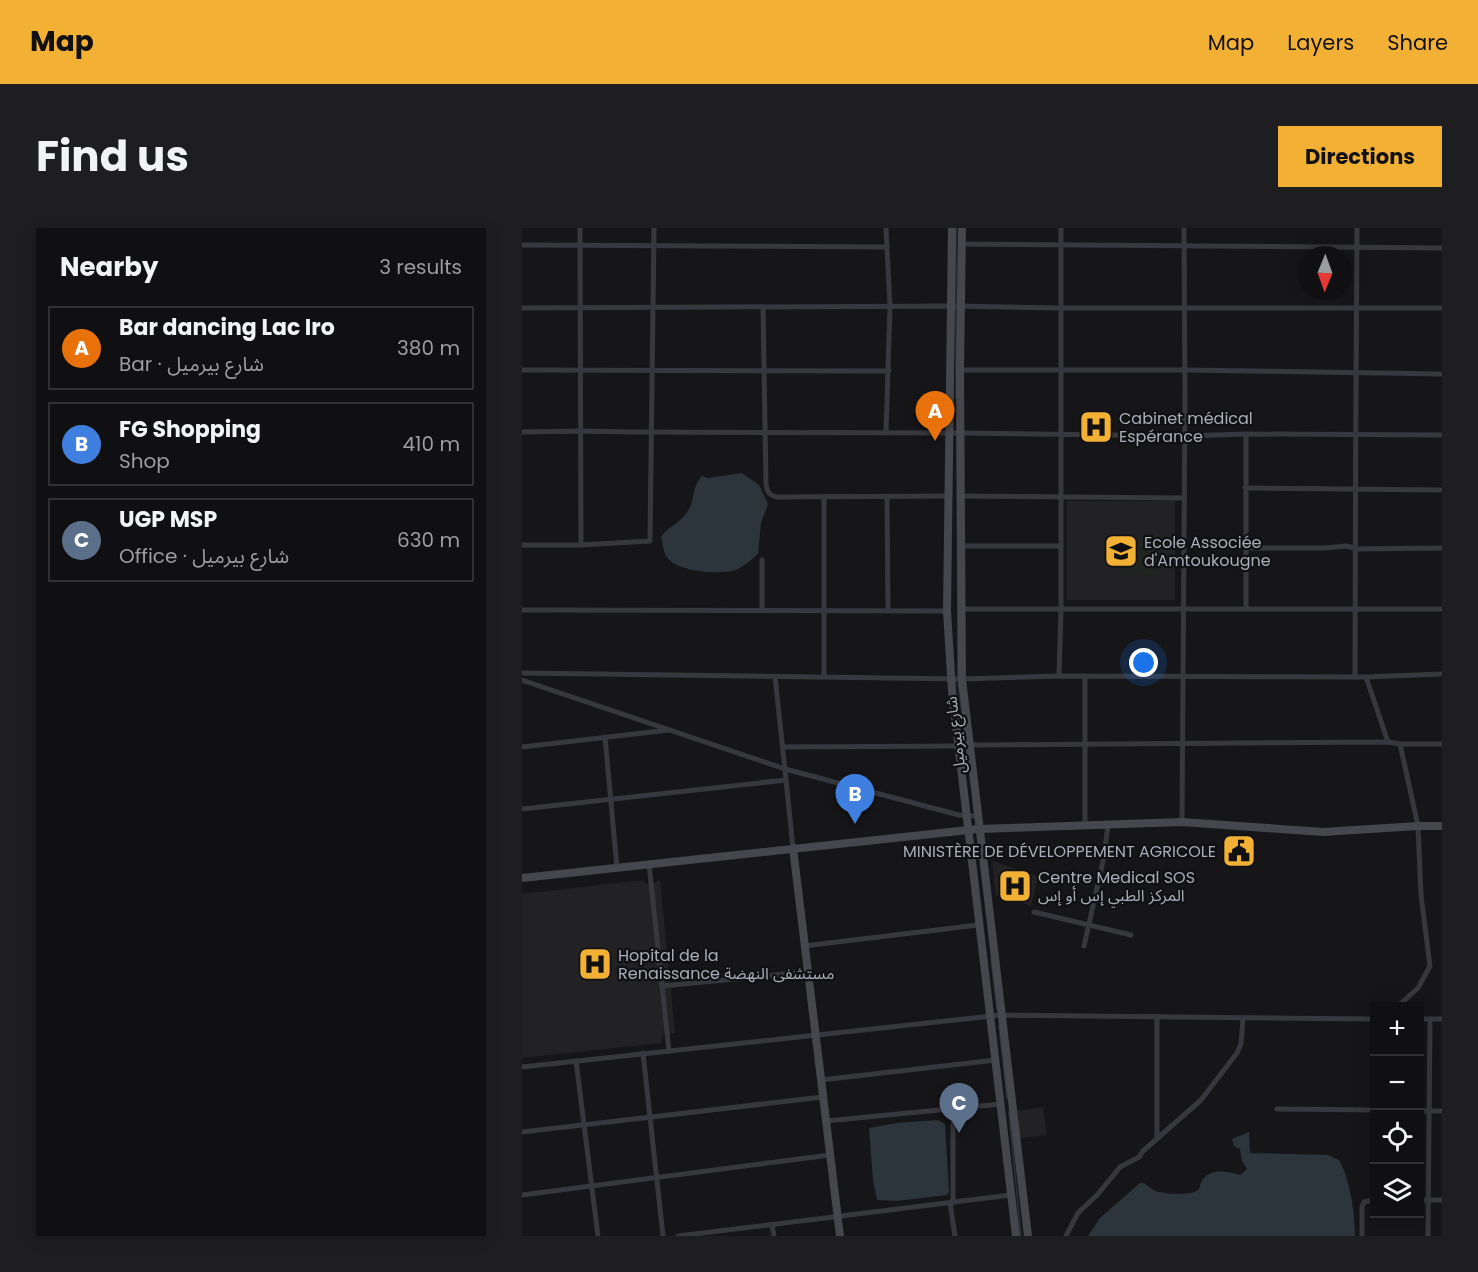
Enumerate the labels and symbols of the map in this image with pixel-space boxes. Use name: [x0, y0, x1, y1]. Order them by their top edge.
north arrow: [1298, 246, 1352, 300]
pin: A: [916, 392, 954, 441]
place label: Cabinet médical Espérance: [1119, 407, 1253, 448]
hospital icon: Cabinet médical Espérance: [1078, 409, 1114, 445]
place label: Ecole Associée d'Amtoukougne: [1144, 531, 1271, 572]
school or university icon: Ecole Associée d'Amtoukougne: [1103, 533, 1139, 569]
your location: [1129, 648, 1158, 677]
street label: شارع بيرميل: [939, 695, 973, 775]
pin: B: [836, 774, 874, 824]
public building icon: MINISTÈRE DE DÉVELOPPEMENT AGRICOLE: [1221, 833, 1257, 869]
place label: MINISTÈRE DE DÉVELOPPEMENT AGRICOLE: [903, 840, 1216, 863]
place label: Centre Medical SOS المركز الطبي إس أو إس: [1038, 866, 1195, 908]
hospital icon: Centre Medical SOS المركز الطبي إس أو إس: [997, 868, 1033, 904]
place label: Hopital de la Renaissance مستشفى النهضة: [618, 944, 834, 985]
hospital icon: Hopital de la Renaissance مستشفى النهضة: [577, 946, 613, 982]
pin: C: [940, 1084, 978, 1133]

